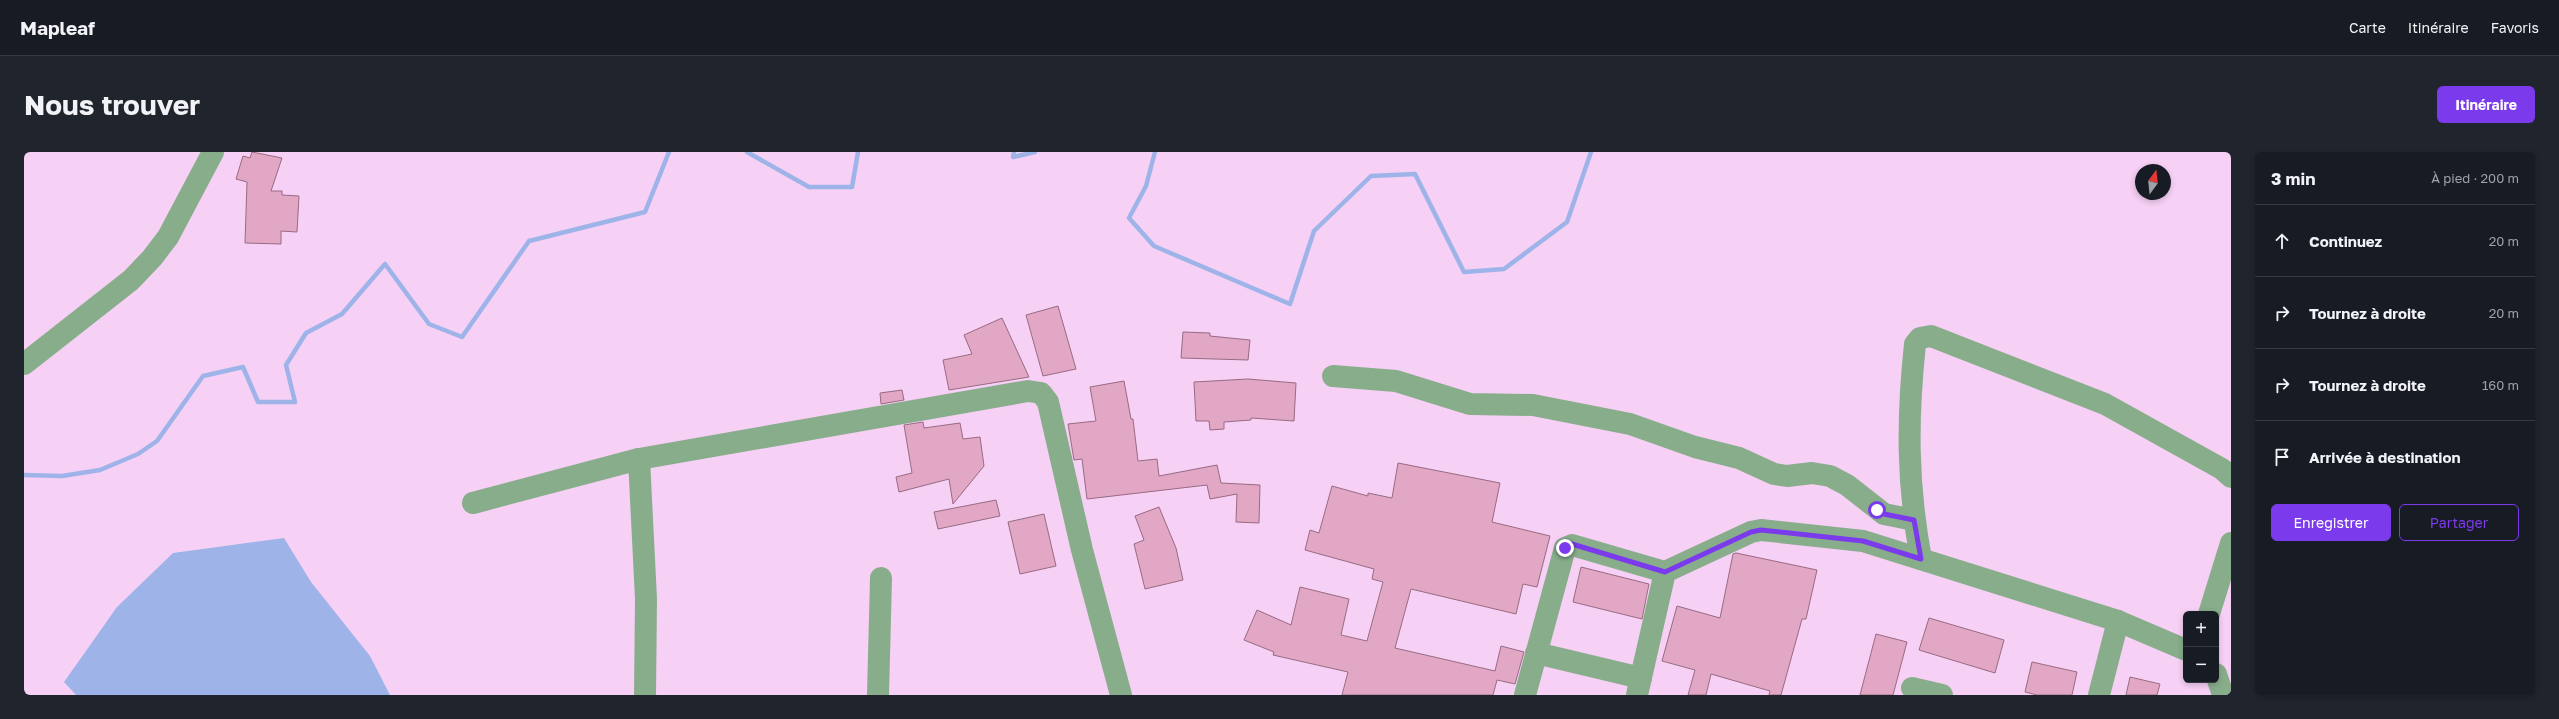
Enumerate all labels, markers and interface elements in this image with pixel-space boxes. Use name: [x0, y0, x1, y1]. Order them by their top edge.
text: Mapleaf: [20, 16, 95, 39]
text: Carte: [2349, 19, 2386, 36]
text: Itinéraire: [2408, 19, 2469, 36]
text: Favoris: [2491, 19, 2539, 36]
button: Itinéraire: [2437, 86, 2535, 123]
text: Nous trouver: [24, 88, 200, 121]
north arrow: [2135, 164, 2171, 200]
text: 3 min: [2271, 168, 2315, 189]
text: À pied · 200 m: [2431, 170, 2519, 186]
icon: ahead: [2271, 230, 2293, 252]
text: Continuez: [2309, 232, 2382, 250]
text: 20 m: [2489, 233, 2519, 249]
icon: right: [2271, 302, 2293, 324]
text: Tournez à droite: [2309, 304, 2426, 322]
text: 20 m: [2489, 305, 2519, 321]
icon: right: [2271, 374, 2293, 396]
text: Tournez à droite: [2309, 376, 2426, 394]
text: 160 m: [2482, 377, 2519, 393]
icon: arrive: [2271, 446, 2293, 468]
text: Arrivée à destination: [2309, 448, 2461, 466]
route start: [1868, 501, 1886, 519]
button: Enregistrer: [2271, 504, 2391, 541]
button: Partager: [2399, 504, 2519, 541]
route end: [1556, 539, 1574, 557]
map controls: [2183, 611, 2219, 683]
button: +: [2183, 611, 2219, 647]
button: −: [2183, 647, 2219, 683]

